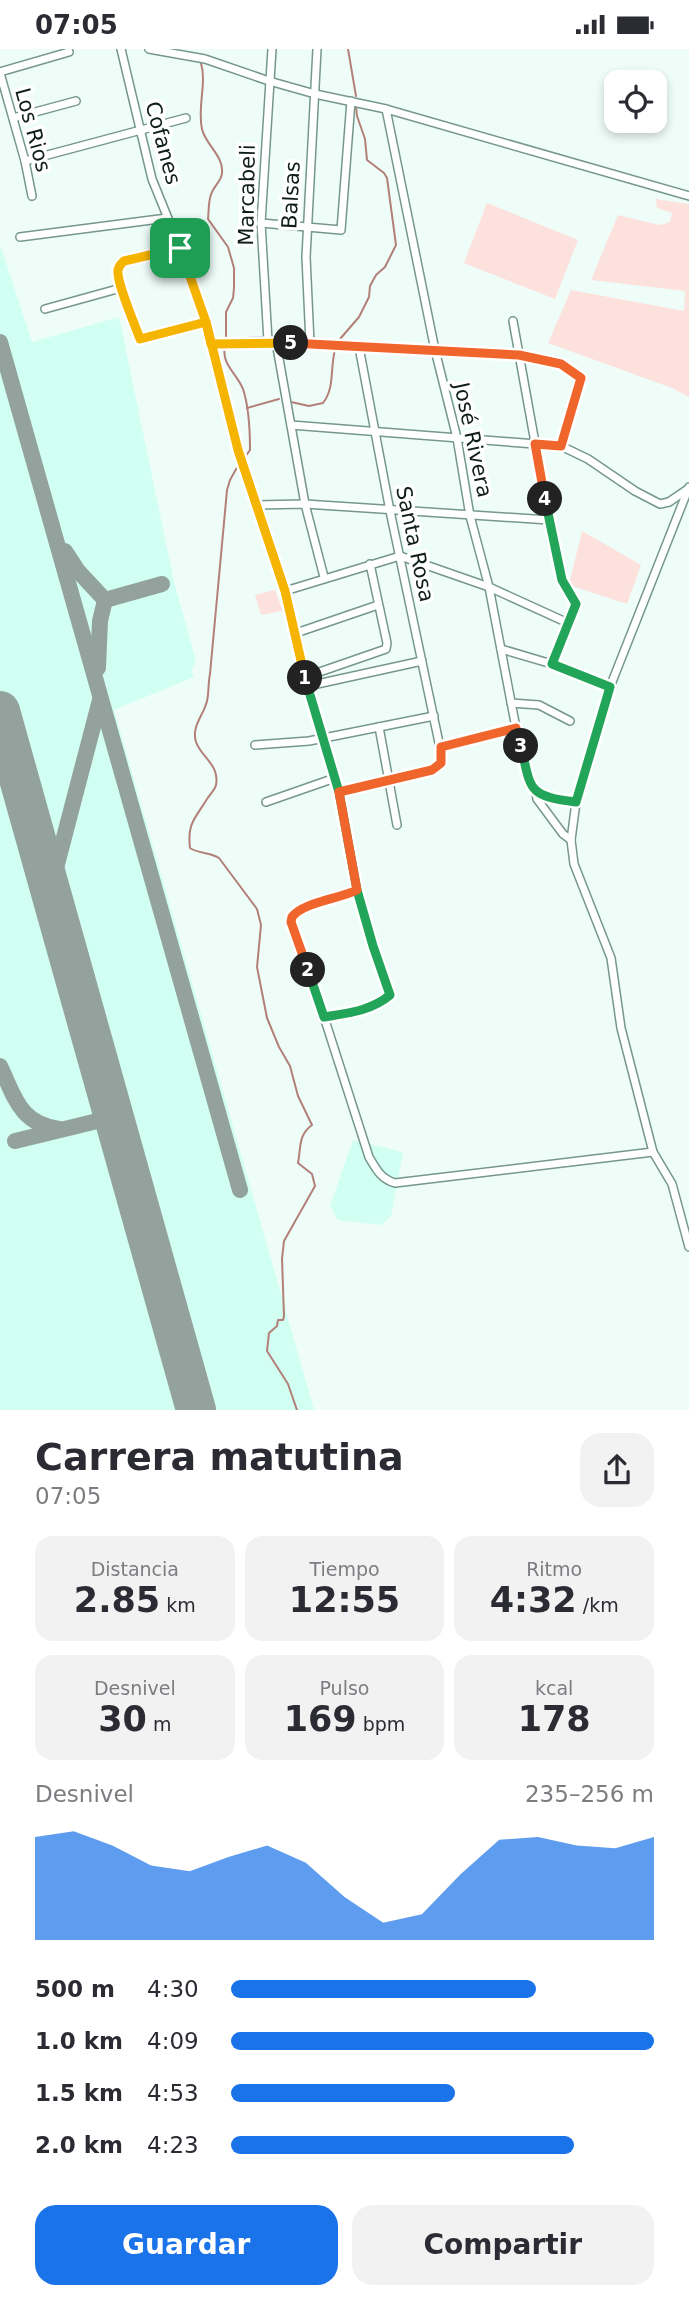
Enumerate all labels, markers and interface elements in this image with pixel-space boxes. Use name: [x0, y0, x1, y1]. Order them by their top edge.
text: 07:05: [35, 10, 118, 40]
map controls: [604, 70, 667, 133]
button: locate: [604, 70, 667, 133]
street label: Los Rios: [10, 85, 56, 175]
street label: Cofanes: [140, 99, 186, 187]
street label: Marcabeli: [234, 144, 260, 246]
street label: Balsas: [277, 160, 305, 230]
pin: [150, 218, 210, 278]
icon: arrive: [161, 229, 199, 267]
pin: 5: [274, 325, 308, 361]
text: 5: [284, 331, 297, 353]
street label: José Rivera: [449, 378, 497, 500]
pin: 4: [528, 482, 562, 517]
street label: Santa Rosa: [391, 484, 439, 604]
text: 4: [538, 487, 551, 509]
pin: 1: [288, 661, 322, 695]
text: 1: [298, 666, 311, 688]
pin: 3: [504, 729, 538, 763]
text: 3: [514, 734, 527, 756]
pin: 2: [290, 953, 326, 988]
text: 2: [301, 958, 314, 980]
button: share: [580, 1433, 654, 1507]
text: Carrera matutina: [35, 1435, 404, 1479]
text: 07:05: [35, 1483, 101, 1509]
text: Distancia: [91, 1558, 179, 1580]
text: Tiempo: [309, 1558, 380, 1580]
text: Ritmo: [526, 1558, 582, 1580]
text: 2.85: [74, 1580, 160, 1620]
text: 12:55: [289, 1580, 400, 1620]
text: 4:32: [490, 1580, 577, 1620]
text: km: [160, 1594, 196, 1616]
text: /km: [577, 1594, 619, 1616]
text: Desnivel: [94, 1677, 176, 1699]
text: Pulso: [320, 1677, 369, 1699]
text: kcal: [535, 1677, 573, 1699]
text: 30: [98, 1699, 147, 1739]
text: 169: [284, 1699, 357, 1739]
text: 178: [518, 1699, 591, 1739]
text: m: [147, 1713, 171, 1735]
text: bpm: [357, 1713, 405, 1735]
text: Desnivel: [35, 1781, 134, 1807]
text: 235–256 m: [525, 1781, 654, 1807]
text: 500 m: [35, 1976, 115, 2002]
text: 4:30: [147, 1976, 199, 2002]
text: 1.0 km: [35, 2028, 123, 2054]
text: 4:09: [147, 2028, 199, 2054]
text: 1.5 km: [35, 2080, 123, 2106]
text: 4:53: [147, 2080, 199, 2106]
text: 2.0 km: [35, 2132, 123, 2158]
text: 4:23: [147, 2132, 199, 2158]
button: Guardar: [35, 2205, 338, 2285]
button: Compartir: [352, 2205, 654, 2285]

